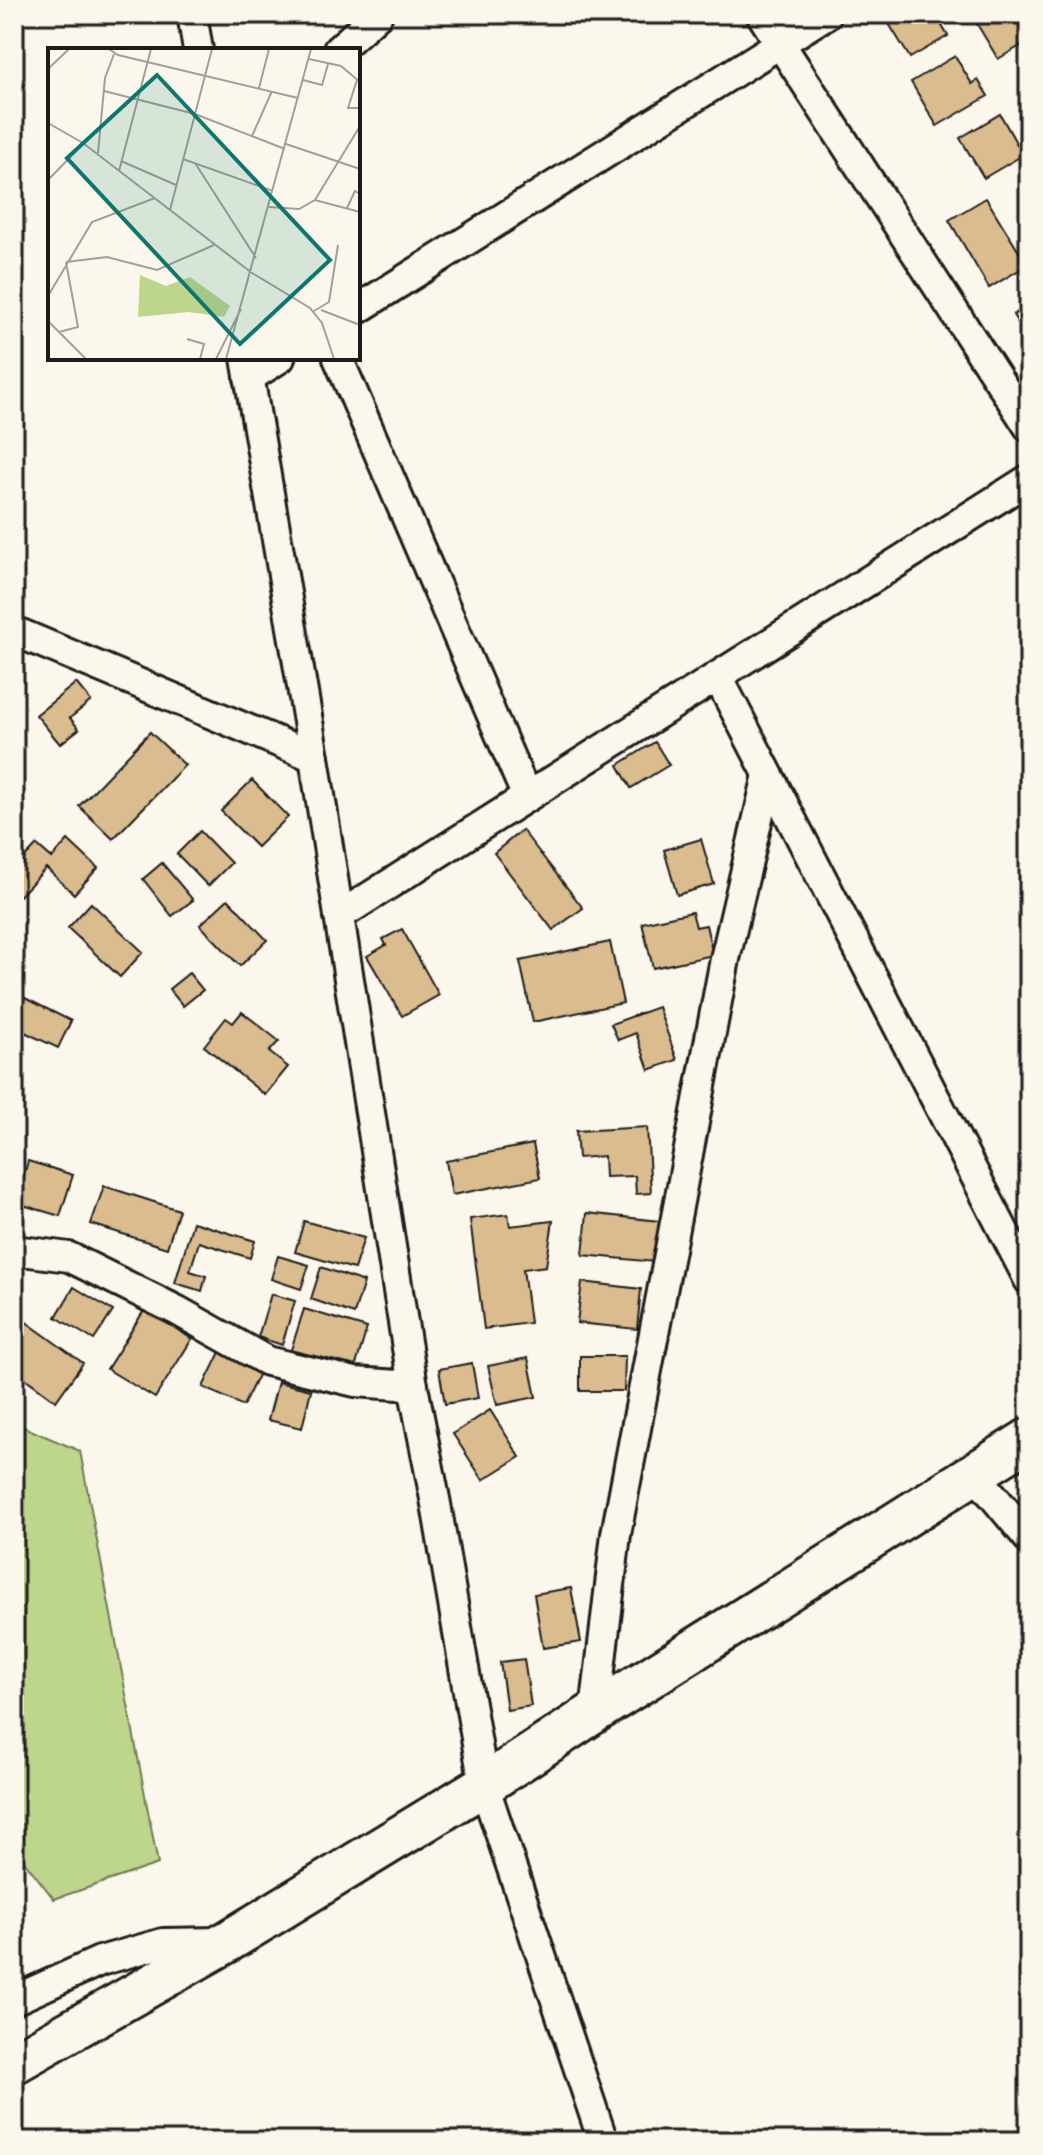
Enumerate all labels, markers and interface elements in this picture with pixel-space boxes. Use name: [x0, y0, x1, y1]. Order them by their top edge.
inset map: [48, 48, 360, 360]

